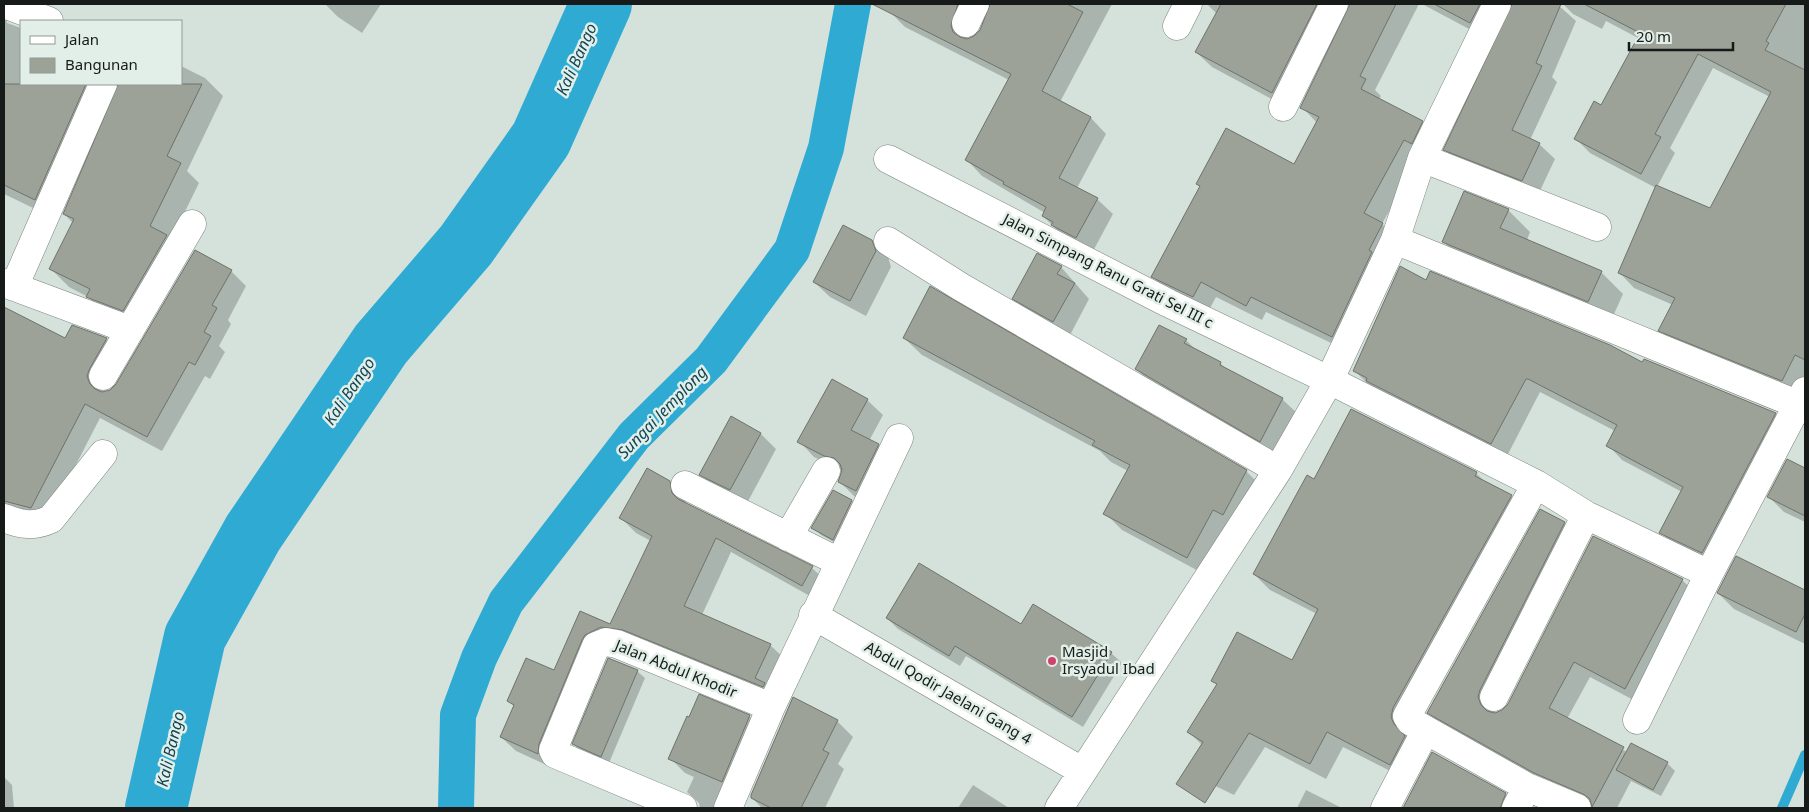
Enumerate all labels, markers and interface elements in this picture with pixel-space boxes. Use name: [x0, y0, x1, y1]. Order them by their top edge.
water label: Kali Bango: [550, 19, 602, 99]
legend: [20, 20, 182, 85]
scale bar: [1629, 20, 1733, 52]
text: 20 m: [1636, 26, 1671, 46]
text: Jalan: [63, 29, 99, 49]
text: Bangunan: [65, 54, 138, 74]
street label: Jalan Simpang Ranu Grati Sel III c: [998, 207, 1217, 332]
water label: Kali Bango: [318, 353, 380, 429]
water label: Sungai Jemplong: [612, 361, 712, 463]
street label: Jalan Abdul Khodir: [611, 634, 740, 702]
street label: Abdul Qodir Jaelani Gang 4: [861, 636, 1036, 748]
place label: Masjid Irsyadul Ibad: [1062, 641, 1155, 678]
marker: Masjid Irsyadul Ibad: [1046, 655, 1058, 667]
water label: Kali Bango: [151, 709, 189, 789]

